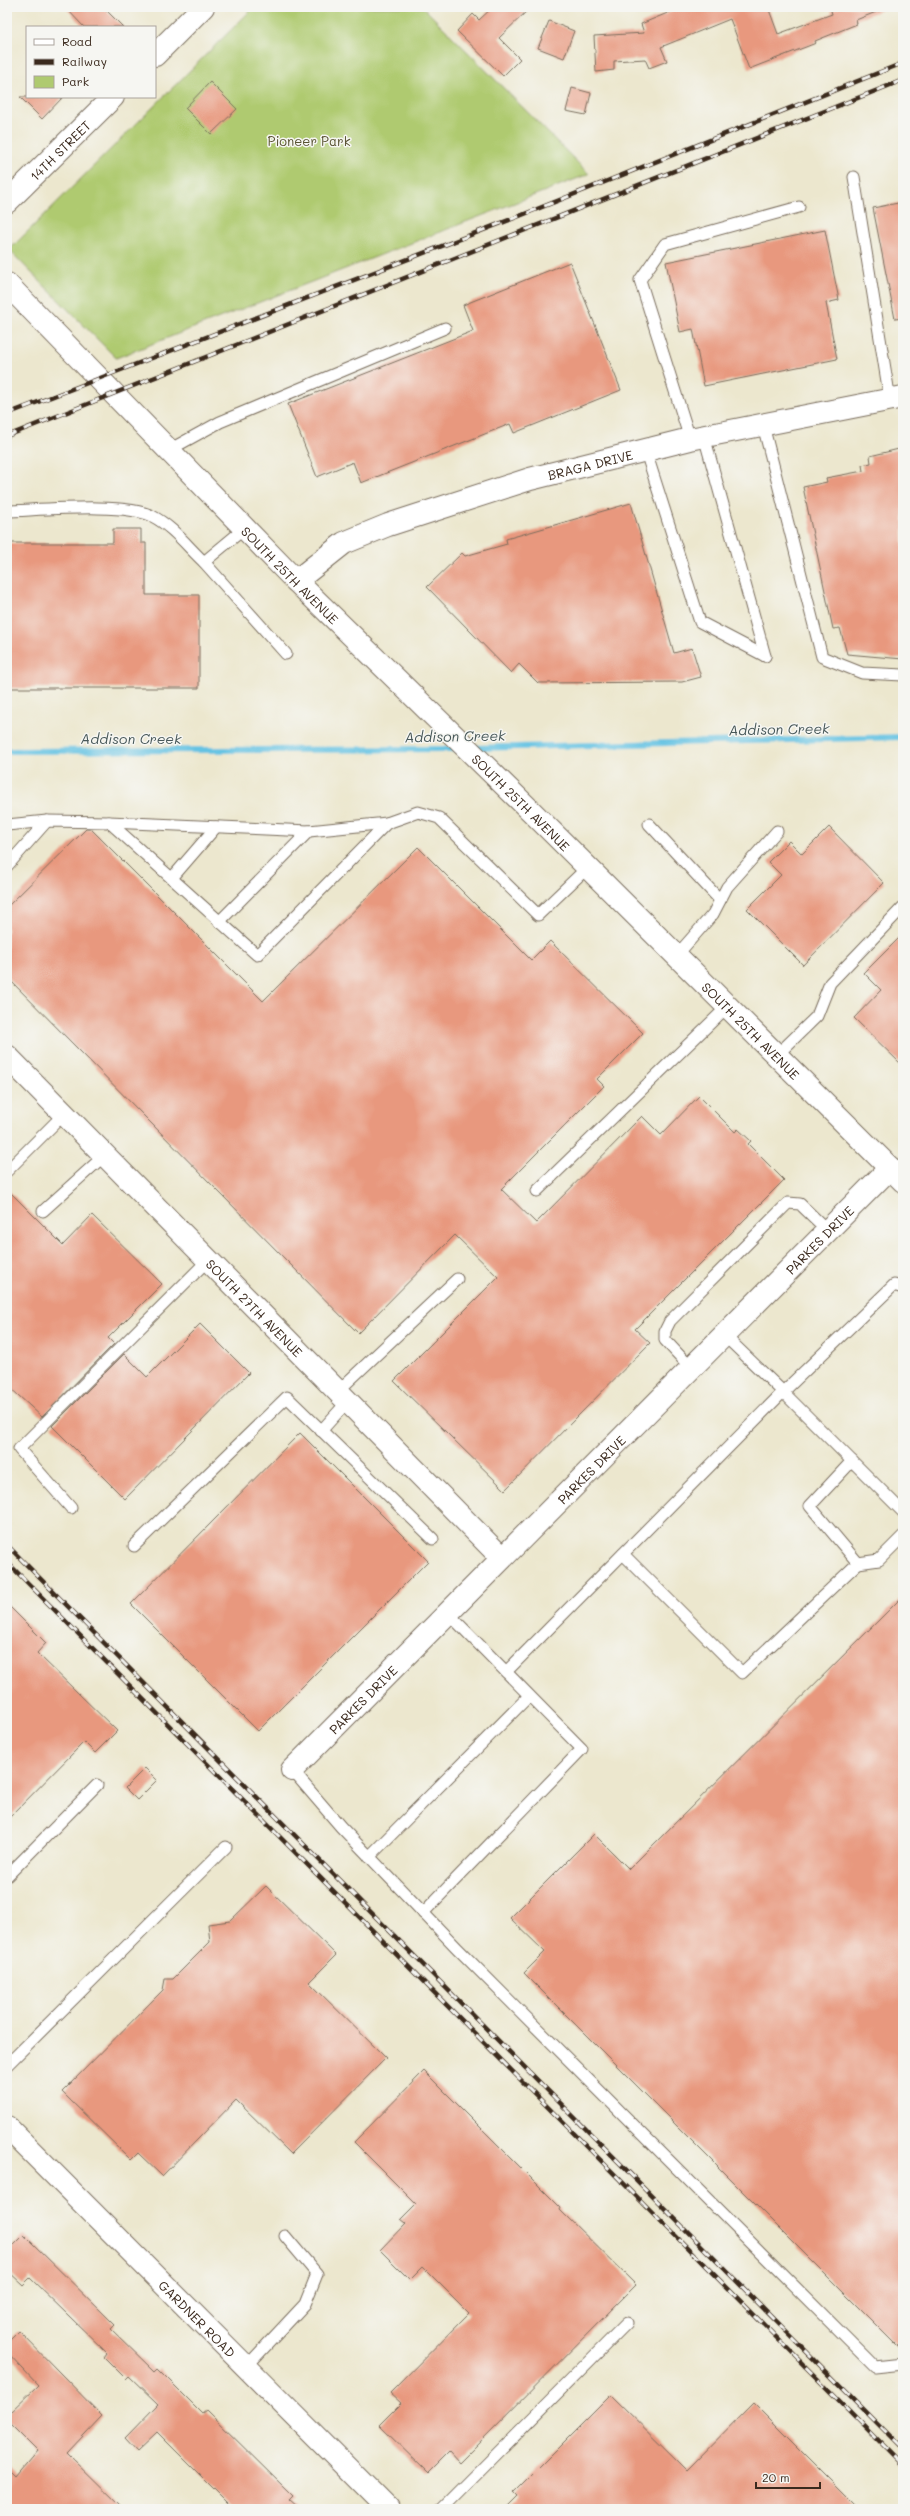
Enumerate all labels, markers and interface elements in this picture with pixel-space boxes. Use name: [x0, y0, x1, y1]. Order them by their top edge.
legend: [26, 26, 156, 98]
text: Road: [62, 33, 92, 49]
text: Railway: [62, 53, 107, 69]
text: Park: [62, 73, 89, 89]
street label: 14TH STREET: [25, 116, 94, 184]
park label: Pioneer Park: [267, 132, 351, 149]
street label: BRAGA DRIVE: [546, 445, 634, 483]
street label: SOUTH 25TH AVENUE: [238, 522, 343, 627]
water label: Addison Creek: [728, 719, 830, 739]
water label: Addison Creek: [404, 726, 506, 746]
water label: Addison Creek: [81, 729, 182, 748]
street label: SOUTH 25TH AVENUE: [469, 750, 574, 854]
street label: SOUTH 25TH AVENUE: [699, 978, 804, 1082]
street label: PARKES DRIVE: [781, 1201, 857, 1277]
street label: SOUTH 27TH AVENUE: [203, 1255, 307, 1360]
street label: PARKES DRIVE: [553, 1431, 629, 1507]
street label: PARKES DRIVE: [325, 1661, 400, 1737]
street label: GARDNER ROAD: [156, 2276, 240, 2360]
scale bar: [756, 2464, 820, 2490]
text: 20 m: [762, 2469, 790, 2485]

